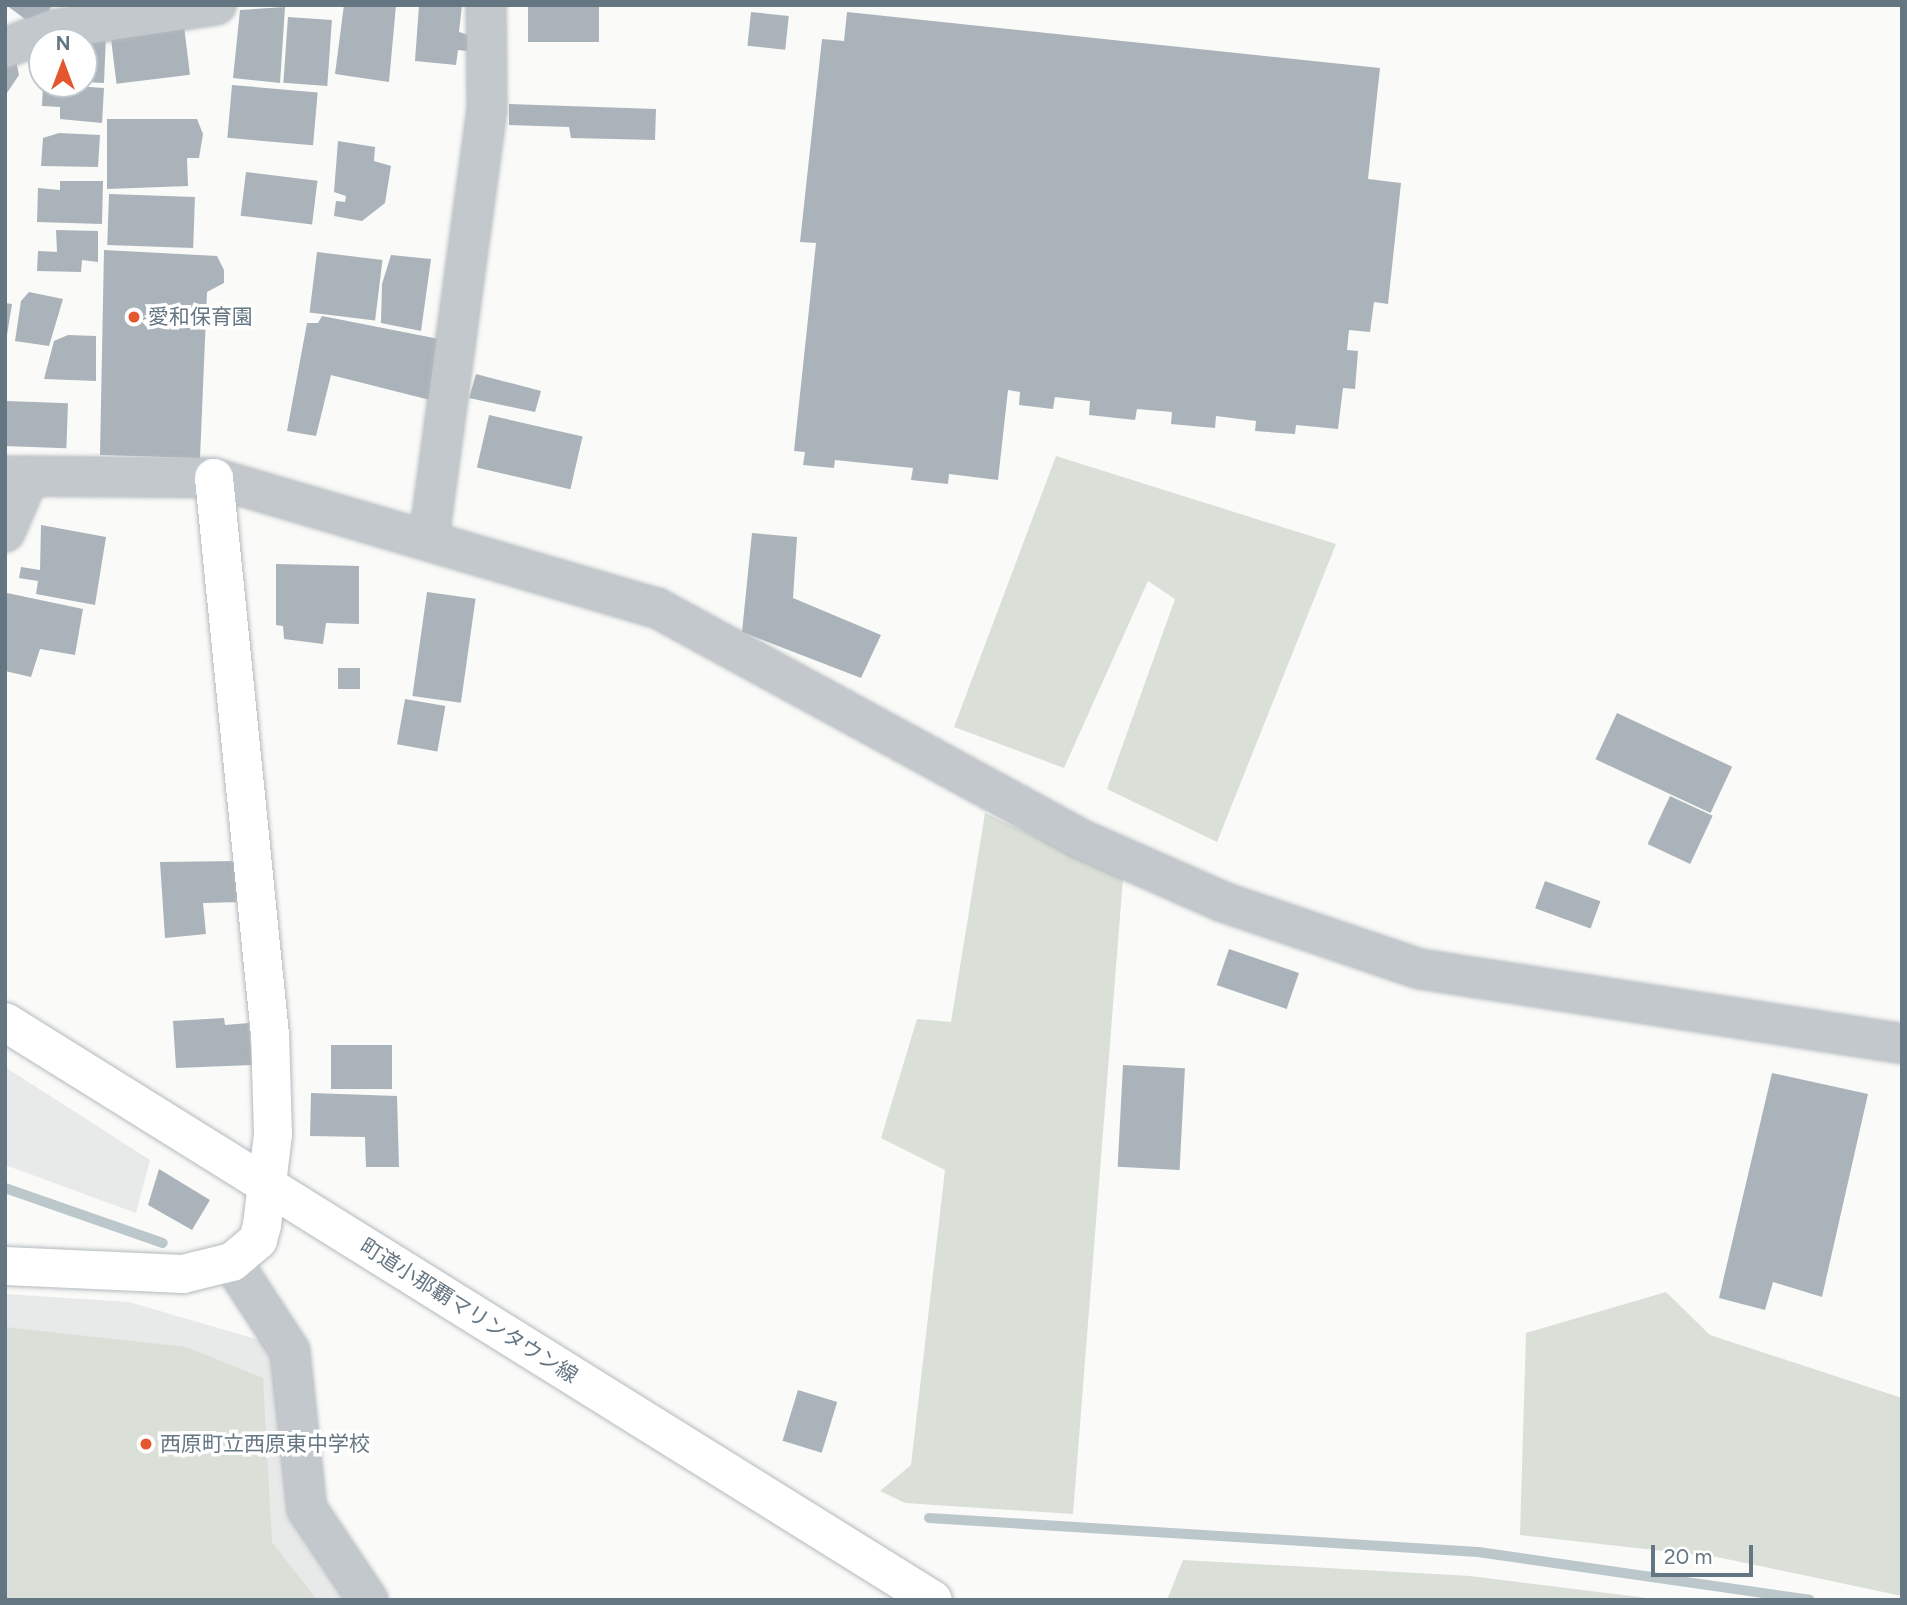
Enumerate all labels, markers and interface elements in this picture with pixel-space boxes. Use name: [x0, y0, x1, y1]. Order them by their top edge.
north arrow: [28, 28, 98, 98]
text: N: [56, 32, 70, 55]
place label: 愛和保育園: [148, 304, 253, 330]
marker: 愛和保育園: [126, 309, 142, 325]
street label: 町道小那覇マリンタウン線: [355, 1234, 583, 1388]
place label: 西原町立西原東中学校: [160, 1431, 370, 1457]
marker: 西原町立西原東中学校: [138, 1436, 154, 1452]
scale bar: [1655, 1532, 1756, 1576]
text: 20 m: [1664, 1544, 1712, 1569]

